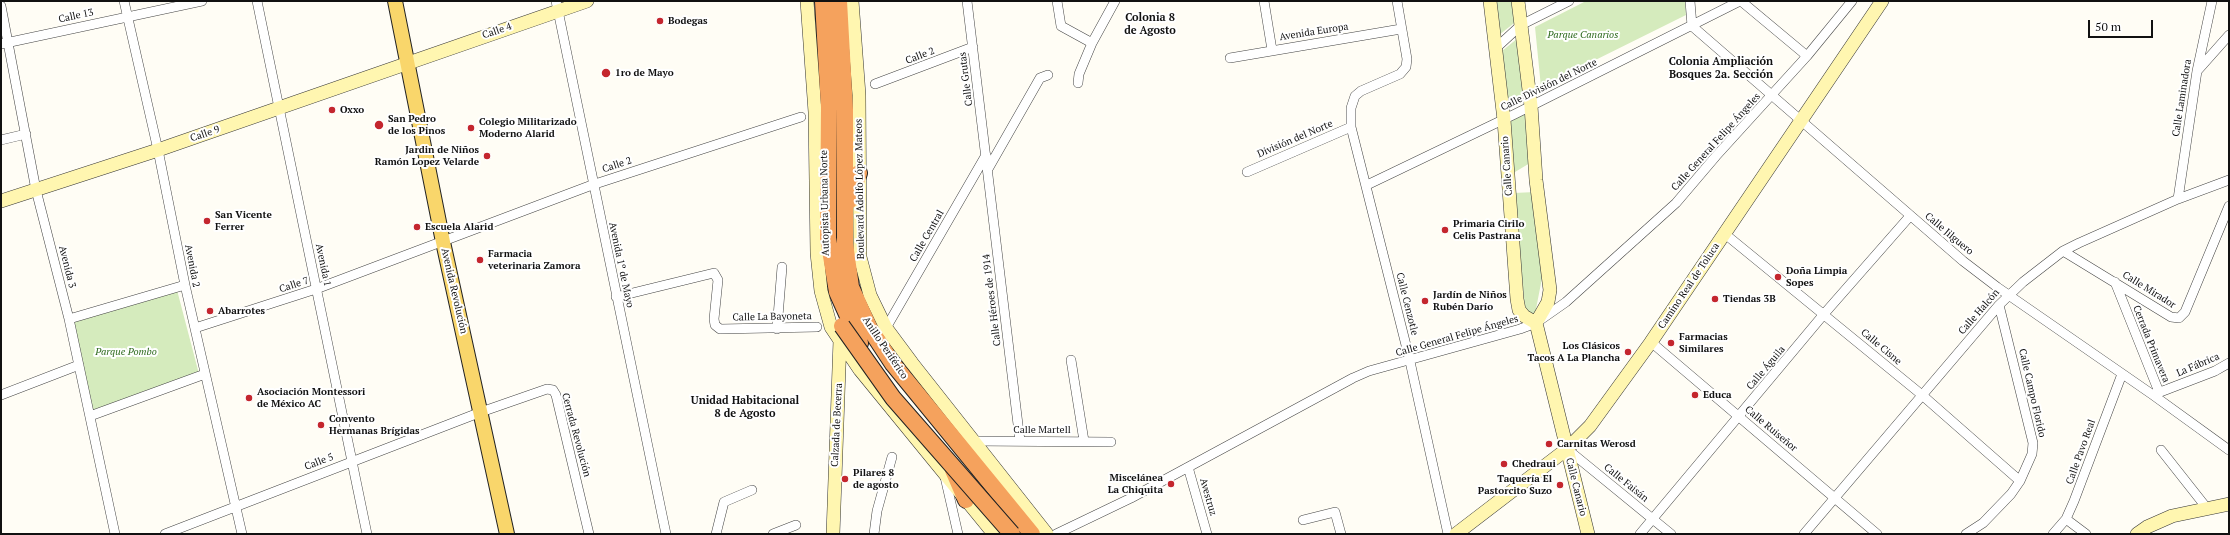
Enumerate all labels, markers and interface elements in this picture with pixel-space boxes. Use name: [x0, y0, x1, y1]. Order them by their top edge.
street label: Calle 13: [57, 6, 95, 26]
district label: Colonia 8 de Agosto: [1124, 11, 1176, 37]
scale bar: [2090, 12, 2155, 38]
place label: Bodegas: [668, 15, 708, 27]
marker: Bodegas: [655, 16, 665, 26]
text: 50 m: [2095, 19, 2121, 34]
street label: Calle 4: [481, 20, 513, 42]
street label: Avenida Europa: [1279, 21, 1349, 43]
park label: Parque Canarios: [1548, 29, 1618, 41]
street label: Calle 2: [904, 45, 936, 67]
street label: Calle Grutas: [957, 51, 975, 107]
district label: Colonia Ampliación Bosques 2a. Sección: [1669, 55, 1773, 81]
street label: Calle División del Norte: [1499, 56, 1599, 114]
street label: Calle Laminadora: [2170, 58, 2194, 138]
marker: 1ro de Mayo: [600, 67, 612, 79]
place label: 1ro de Mayo: [615, 67, 674, 79]
street label: Calle General Felipe Ángeles: [1669, 91, 1763, 193]
place label: Oxxo: [340, 104, 364, 116]
marker: Oxxo: [327, 105, 337, 115]
place label: San Pedro de los Pinos: [388, 113, 445, 136]
place label: Colegio Militarizado Moderno Alarid: [479, 116, 577, 140]
street label: División del Norte: [1255, 118, 1335, 160]
marker: San Pedro de los Pinos: [373, 119, 385, 131]
street label: Boulevard Adolfo López Mateos: [853, 119, 867, 259]
street label: Calle 9: [189, 123, 221, 145]
marker: Colegio Militarizado Moderno Alarid: [466, 123, 476, 133]
street label: Calle Canario: [1499, 136, 1515, 196]
place label: Jardin de Niños Ramón Lopez Velarde: [375, 144, 479, 168]
street label: Autopista Urbana Norte: [818, 150, 832, 256]
marker: Jardin de Niños Ramón Lopez Velarde: [482, 151, 492, 161]
street label: Calle 2: [601, 155, 633, 175]
street label: Calle Central: [907, 208, 947, 264]
place label: San Vicente Ferrer: [215, 209, 272, 232]
street label: Calle Jilguero: [1922, 210, 1976, 258]
marker: San Vicente Ferrer: [202, 216, 212, 226]
place label: Primaria Cirilo Celis Pastrana: [1453, 218, 1524, 242]
place label: Escuela Alarid: [425, 221, 493, 233]
street label: Avenida 1º de Mayo: [606, 221, 636, 309]
marker: Escuela Alarid: [412, 222, 422, 232]
marker: Primaria Cirilo Celis Pastrana: [1440, 225, 1450, 235]
street label: Camino Real de Toluca: [1656, 241, 1722, 331]
street label: Avenida 1: [313, 243, 333, 287]
street label: Avenida 2: [182, 244, 202, 288]
street label: Avenida 3: [56, 245, 78, 289]
street label: Avenida Revolución: [438, 247, 470, 335]
place label: Farmacia veterinaria Zamora: [488, 248, 580, 272]
street label: Calle Héroes de 1914: [980, 253, 1004, 347]
marker: Farmacia veterinaria Zamora: [475, 255, 485, 265]
place label: Doña Limpia Sopes: [1786, 265, 1847, 288]
street label: Calle Mirador: [2120, 269, 2178, 311]
street label: Calle Cenzotle: [1393, 271, 1421, 337]
marker: Doña Limpia Sopes: [1773, 272, 1783, 282]
street label: Calle 7: [278, 275, 310, 295]
street label: Calle Halcón: [1956, 287, 2002, 337]
place label: Jardín de Niños Rubén Darío: [1433, 289, 1507, 312]
place label: Tiendas 3B: [1723, 293, 1776, 305]
marker: Tiendas 3B: [1710, 294, 1720, 304]
marker: Jardín de Niños Rubén Darío: [1420, 296, 1430, 306]
street label: Cerrada Primavera: [2130, 304, 2172, 384]
place label: Abarrotes: [218, 305, 265, 317]
marker: Abarrotes: [205, 306, 215, 316]
street label: Calle La Bayoneta: [732, 310, 812, 324]
street label: Calle General Felipe Ángeles: [1394, 313, 1520, 359]
street label: Anillo Periférico: [860, 315, 910, 381]
street label: Calle Cisne: [1858, 326, 1904, 368]
place label: Farmacias Similares: [1679, 331, 1728, 354]
marker: Farmacias Similares: [1666, 338, 1676, 348]
place label: Los Clásicos Tacos A La Plancha: [1528, 340, 1620, 364]
street label: Calle Águila: [1744, 344, 1788, 392]
park label: Parque Pombo: [95, 346, 157, 358]
marker: Los Clásicos Tacos A La Plancha: [1623, 347, 1633, 357]
street label: Calle Campo Florido: [2016, 348, 2048, 438]
street label: La Fábrica: [2175, 351, 2221, 379]
street label: Calzada de Becerra: [829, 383, 845, 467]
place label: Asociación Montessori de México AC: [257, 386, 365, 410]
place label: Educa: [1703, 389, 1732, 401]
marker: Educa: [1690, 390, 1700, 400]
street label: Cerrada Revolución: [559, 392, 593, 478]
marker: Asociación Montessori de México AC: [244, 393, 254, 403]
district label: Unidad Habitacional 8 de Agosto: [691, 394, 799, 420]
street label: Calle Ruiseñor: [1742, 404, 1800, 454]
place label: Convento Hermanas Brígidas: [329, 413, 420, 436]
street label: Calle Pavo Real: [2064, 418, 2098, 486]
marker: Convento Hermanas Brígidas: [316, 420, 326, 430]
street label: Calle Martell: [1013, 424, 1071, 436]
place label: Carnitas Werosd: [1557, 438, 1636, 450]
marker: Carnitas Werosd: [1544, 439, 1554, 449]
street label: Calle 5: [303, 451, 335, 473]
street label: Calle Canario: [1563, 457, 1589, 517]
place label: Chedraui: [1512, 458, 1556, 470]
marker: Chedraui: [1499, 459, 1509, 469]
street label: Calle Faisán: [1601, 461, 1651, 505]
place label: Pilares 8 de agosto: [853, 467, 899, 490]
place label: Miscelánea La Chiquita: [1108, 472, 1163, 496]
place label: Taquería El Pastorcito Suzo: [1478, 473, 1552, 496]
marker: Pilares 8 de agosto: [840, 474, 850, 484]
street label: Avestruz: [1197, 477, 1219, 517]
marker: Miscelánea La Chiquita: [1166, 479, 1176, 489]
marker: Taquería El Pastorcito Suzo: [1555, 480, 1565, 490]

